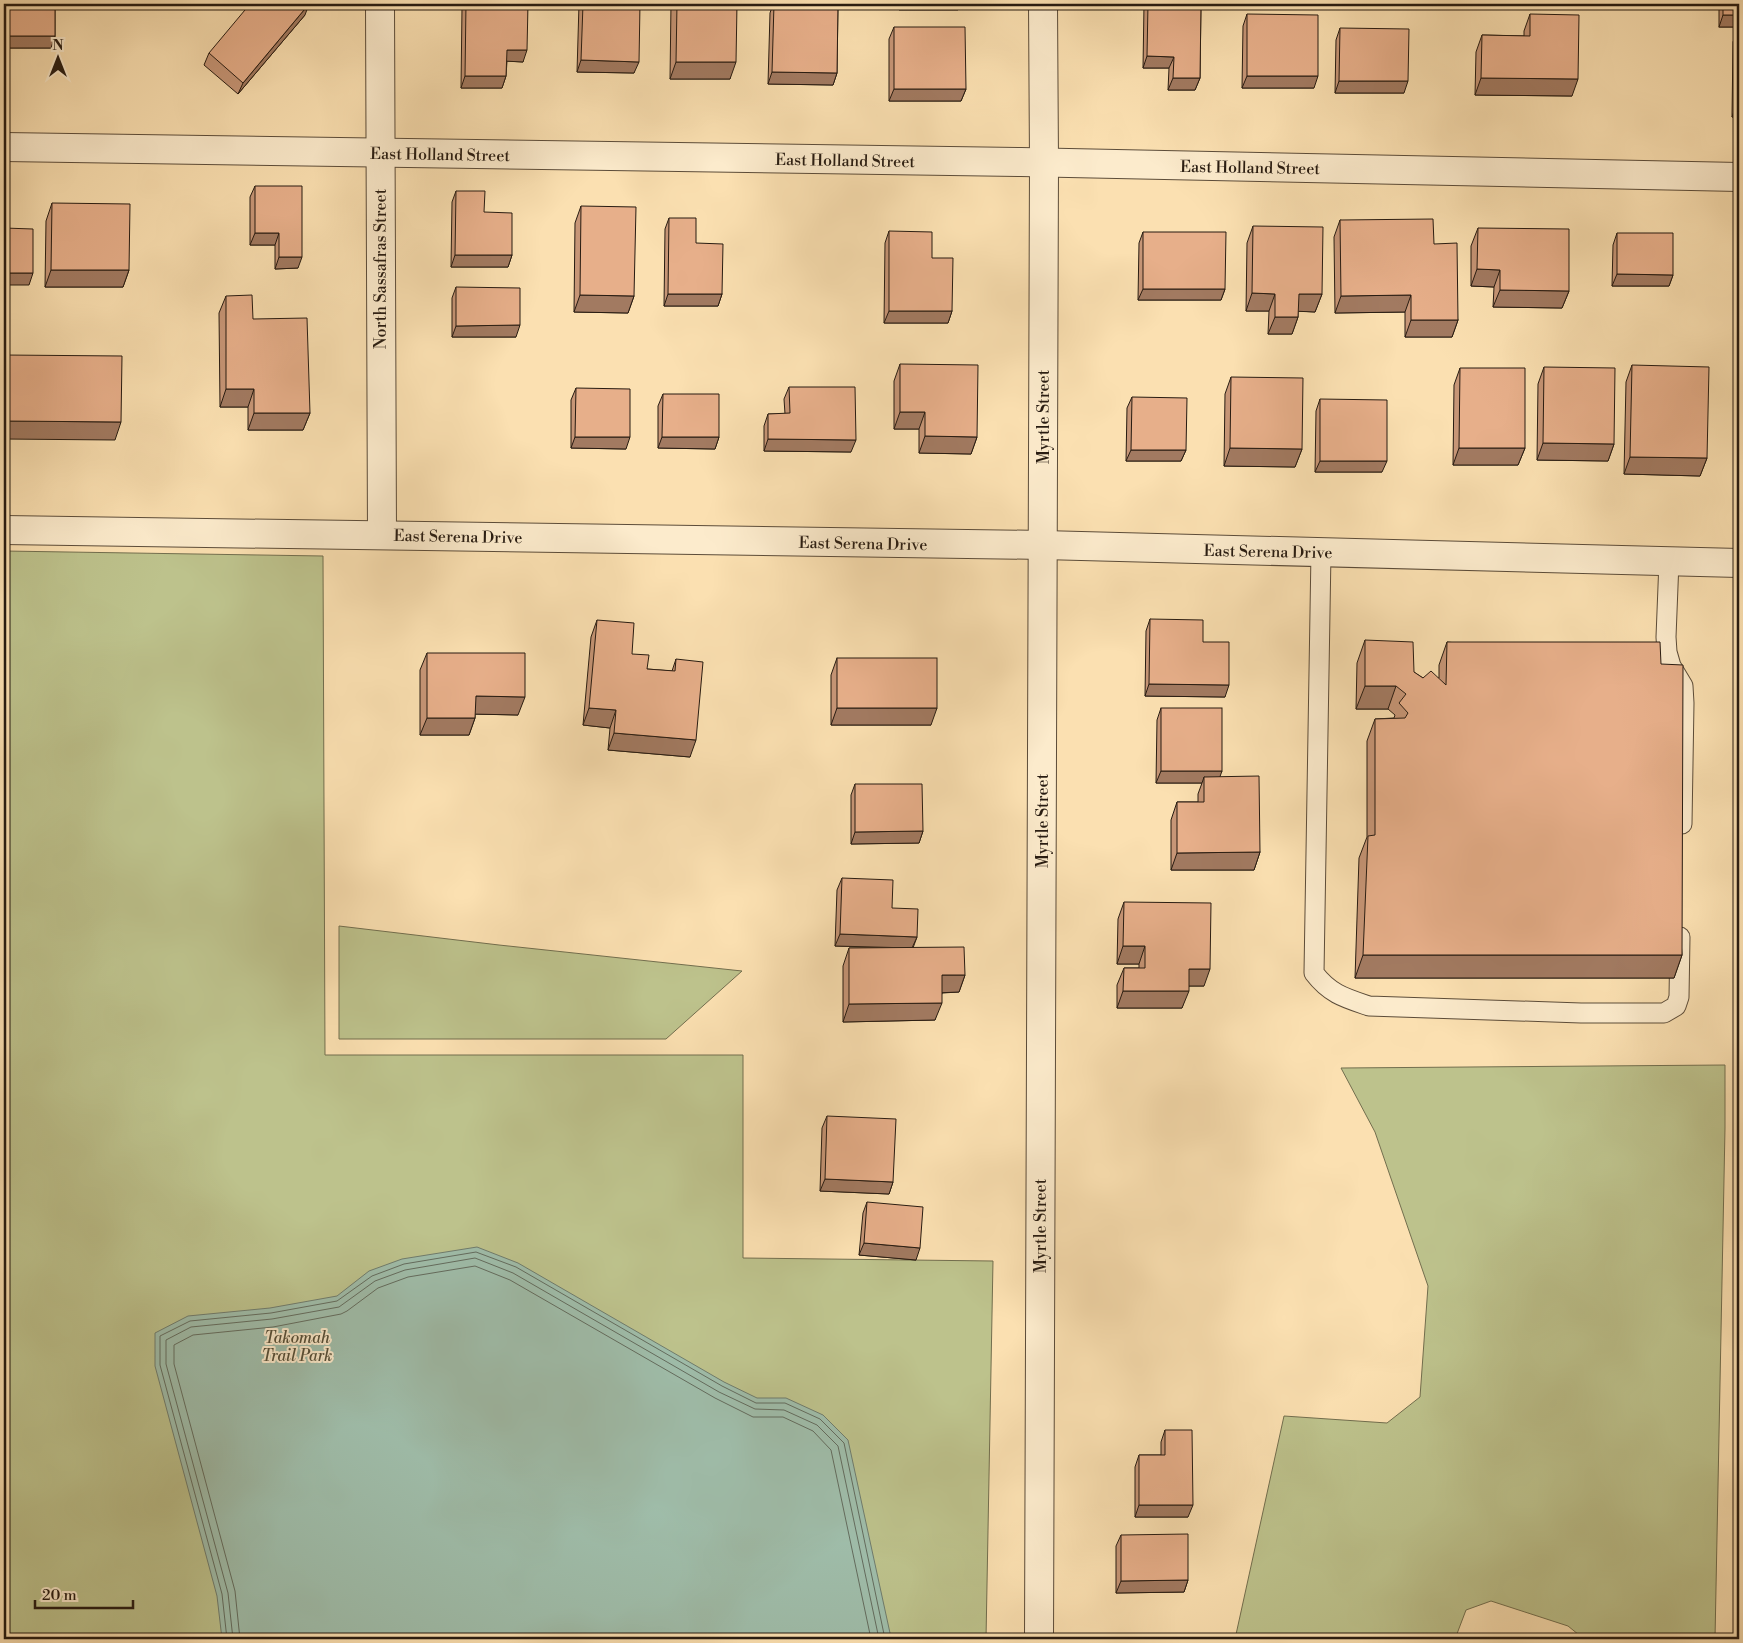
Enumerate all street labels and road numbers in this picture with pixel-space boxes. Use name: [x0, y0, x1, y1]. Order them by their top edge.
street label: East Holland Street: [370, 144, 510, 166]
street label: East Holland Street: [775, 150, 915, 172]
street label: East Holland Street: [1180, 157, 1320, 179]
street label: North Sassafras Street: [371, 188, 391, 349]
street label: Myrtle Street: [1034, 369, 1054, 464]
street label: East Serena Drive: [393, 526, 523, 548]
street label: East Serena Drive: [798, 533, 928, 555]
street label: East Serena Drive: [1203, 541, 1333, 563]
street label: Myrtle Street: [1033, 773, 1053, 868]
street label: Myrtle Street: [1031, 1178, 1051, 1273]

